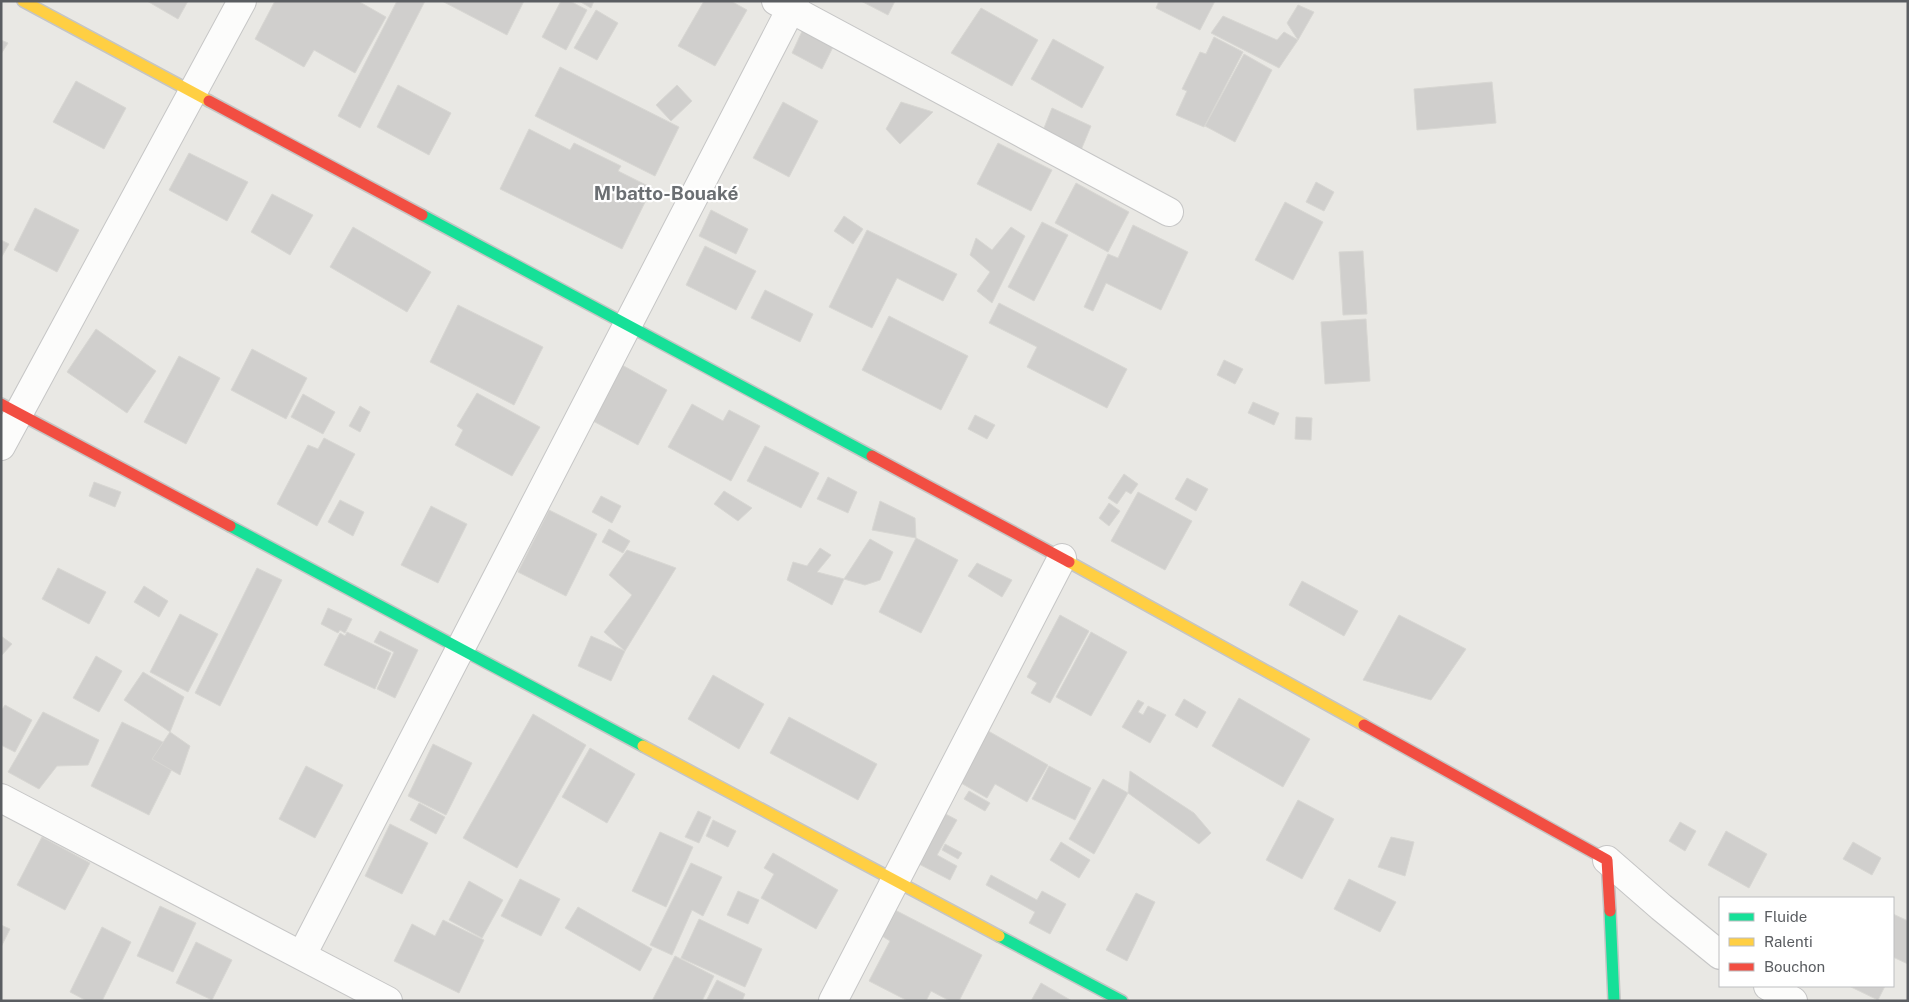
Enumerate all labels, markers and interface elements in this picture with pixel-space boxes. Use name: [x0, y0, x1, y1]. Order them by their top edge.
district label: M'batto-Bouaké: [594, 182, 738, 204]
legend: [1719, 897, 1894, 987]
text: Fluide: [1764, 908, 1807, 925]
text: Ralenti: [1764, 933, 1813, 950]
text: Bouchon: [1764, 958, 1825, 975]

